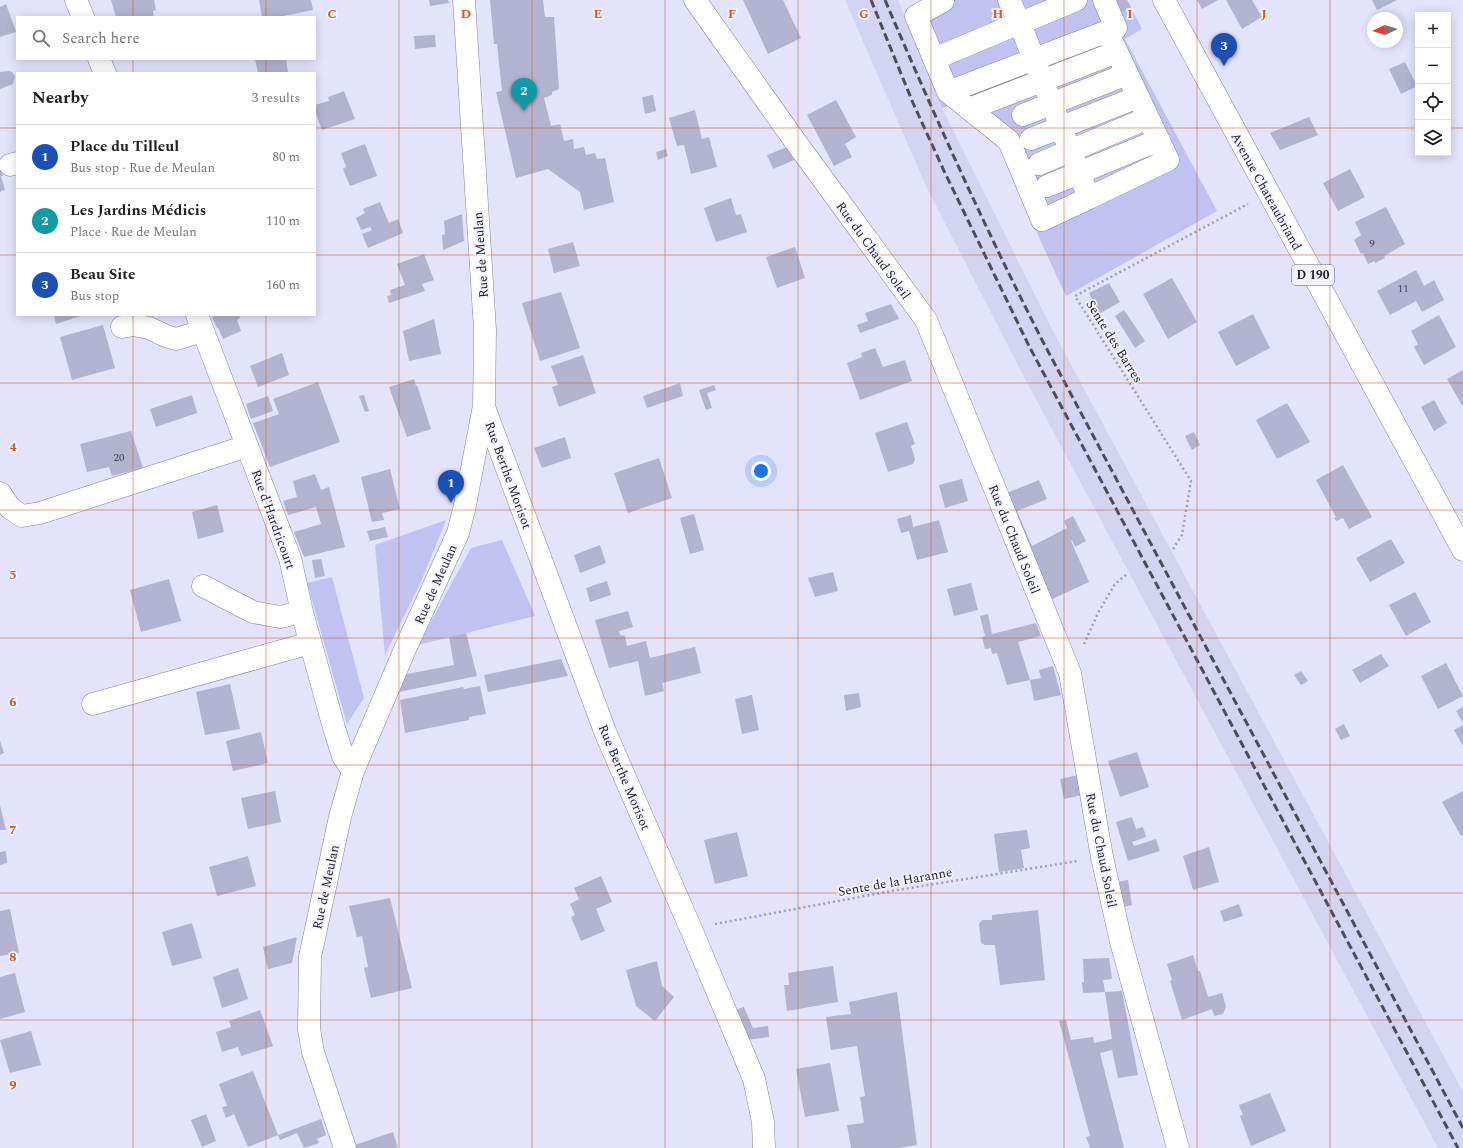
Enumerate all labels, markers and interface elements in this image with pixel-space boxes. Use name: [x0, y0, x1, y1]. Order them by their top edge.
text: C: [327, 4, 337, 24]
text: D: [461, 4, 471, 24]
text: E: [594, 4, 603, 24]
text: F: [728, 4, 736, 24]
text: G: [859, 4, 869, 24]
text: H: [993, 4, 1004, 24]
text: I: [1127, 4, 1133, 24]
text: J: [1261, 4, 1267, 24]
north arrow: [1367, 12, 1403, 48]
map controls: [1415, 12, 1451, 156]
button: +: [1415, 12, 1451, 48]
search box: [16, 16, 316, 60]
icon: search: [30, 27, 52, 49]
text: Search here: [62, 27, 140, 50]
pin: 3: [1211, 33, 1237, 66]
button: −: [1415, 48, 1451, 84]
pin: 2: [511, 78, 537, 111]
button: locate: [1415, 84, 1451, 120]
text: Nearby: [32, 85, 88, 111]
text: 3 results: [252, 88, 300, 108]
button: layers: [1415, 120, 1451, 156]
street label: Avenue Chateaubriand: [1225, 129, 1307, 254]
text: Place du Tilleul: [70, 135, 179, 158]
text: 1: [41, 147, 49, 167]
text: 80 m: [273, 147, 300, 167]
text: Bus stop · Rue de Meulan: [70, 158, 215, 178]
street label: Rue du Chaud Soleil: [831, 198, 916, 304]
text: Les Jardins Médicis: [70, 199, 206, 222]
text: 2: [41, 211, 49, 231]
text: 110 m: [266, 211, 300, 231]
street label: Rue de Meulan: [468, 211, 494, 299]
text: Place · Rue de Meulan: [70, 222, 197, 242]
house number: 9: [1369, 235, 1375, 252]
text: Beau Site: [70, 263, 135, 286]
road number: D 190: [1292, 265, 1334, 285]
text: 3: [41, 275, 49, 295]
text: 160 m: [266, 275, 300, 295]
house number: 11: [1398, 280, 1409, 297]
text: Bus stop: [70, 286, 119, 306]
street label: Sente des Barres: [1081, 296, 1148, 387]
street label: Rue Berthe Morisot: [479, 419, 537, 532]
text: 4: [9, 437, 17, 457]
house number: 20: [114, 449, 125, 466]
your location: [751, 461, 771, 481]
street label: Rue d'Hardricourt: [246, 467, 301, 572]
pin: 1: [438, 470, 464, 503]
street label: Rue du Chaud Soleil: [983, 482, 1045, 597]
street label: Rue de Meulan: [409, 541, 463, 628]
text: 5: [9, 565, 17, 585]
text: 6: [9, 692, 17, 712]
street label: Rue Berthe Morisot: [593, 721, 656, 834]
street label: Rue du Chaud Soleil: [1080, 791, 1122, 909]
text: 7: [9, 820, 17, 840]
street label: Rue de Meulan: [307, 843, 345, 931]
street label: Sente de la Haranne: [837, 862, 954, 902]
text: 8: [9, 947, 17, 967]
text: 9: [9, 1075, 17, 1095]

